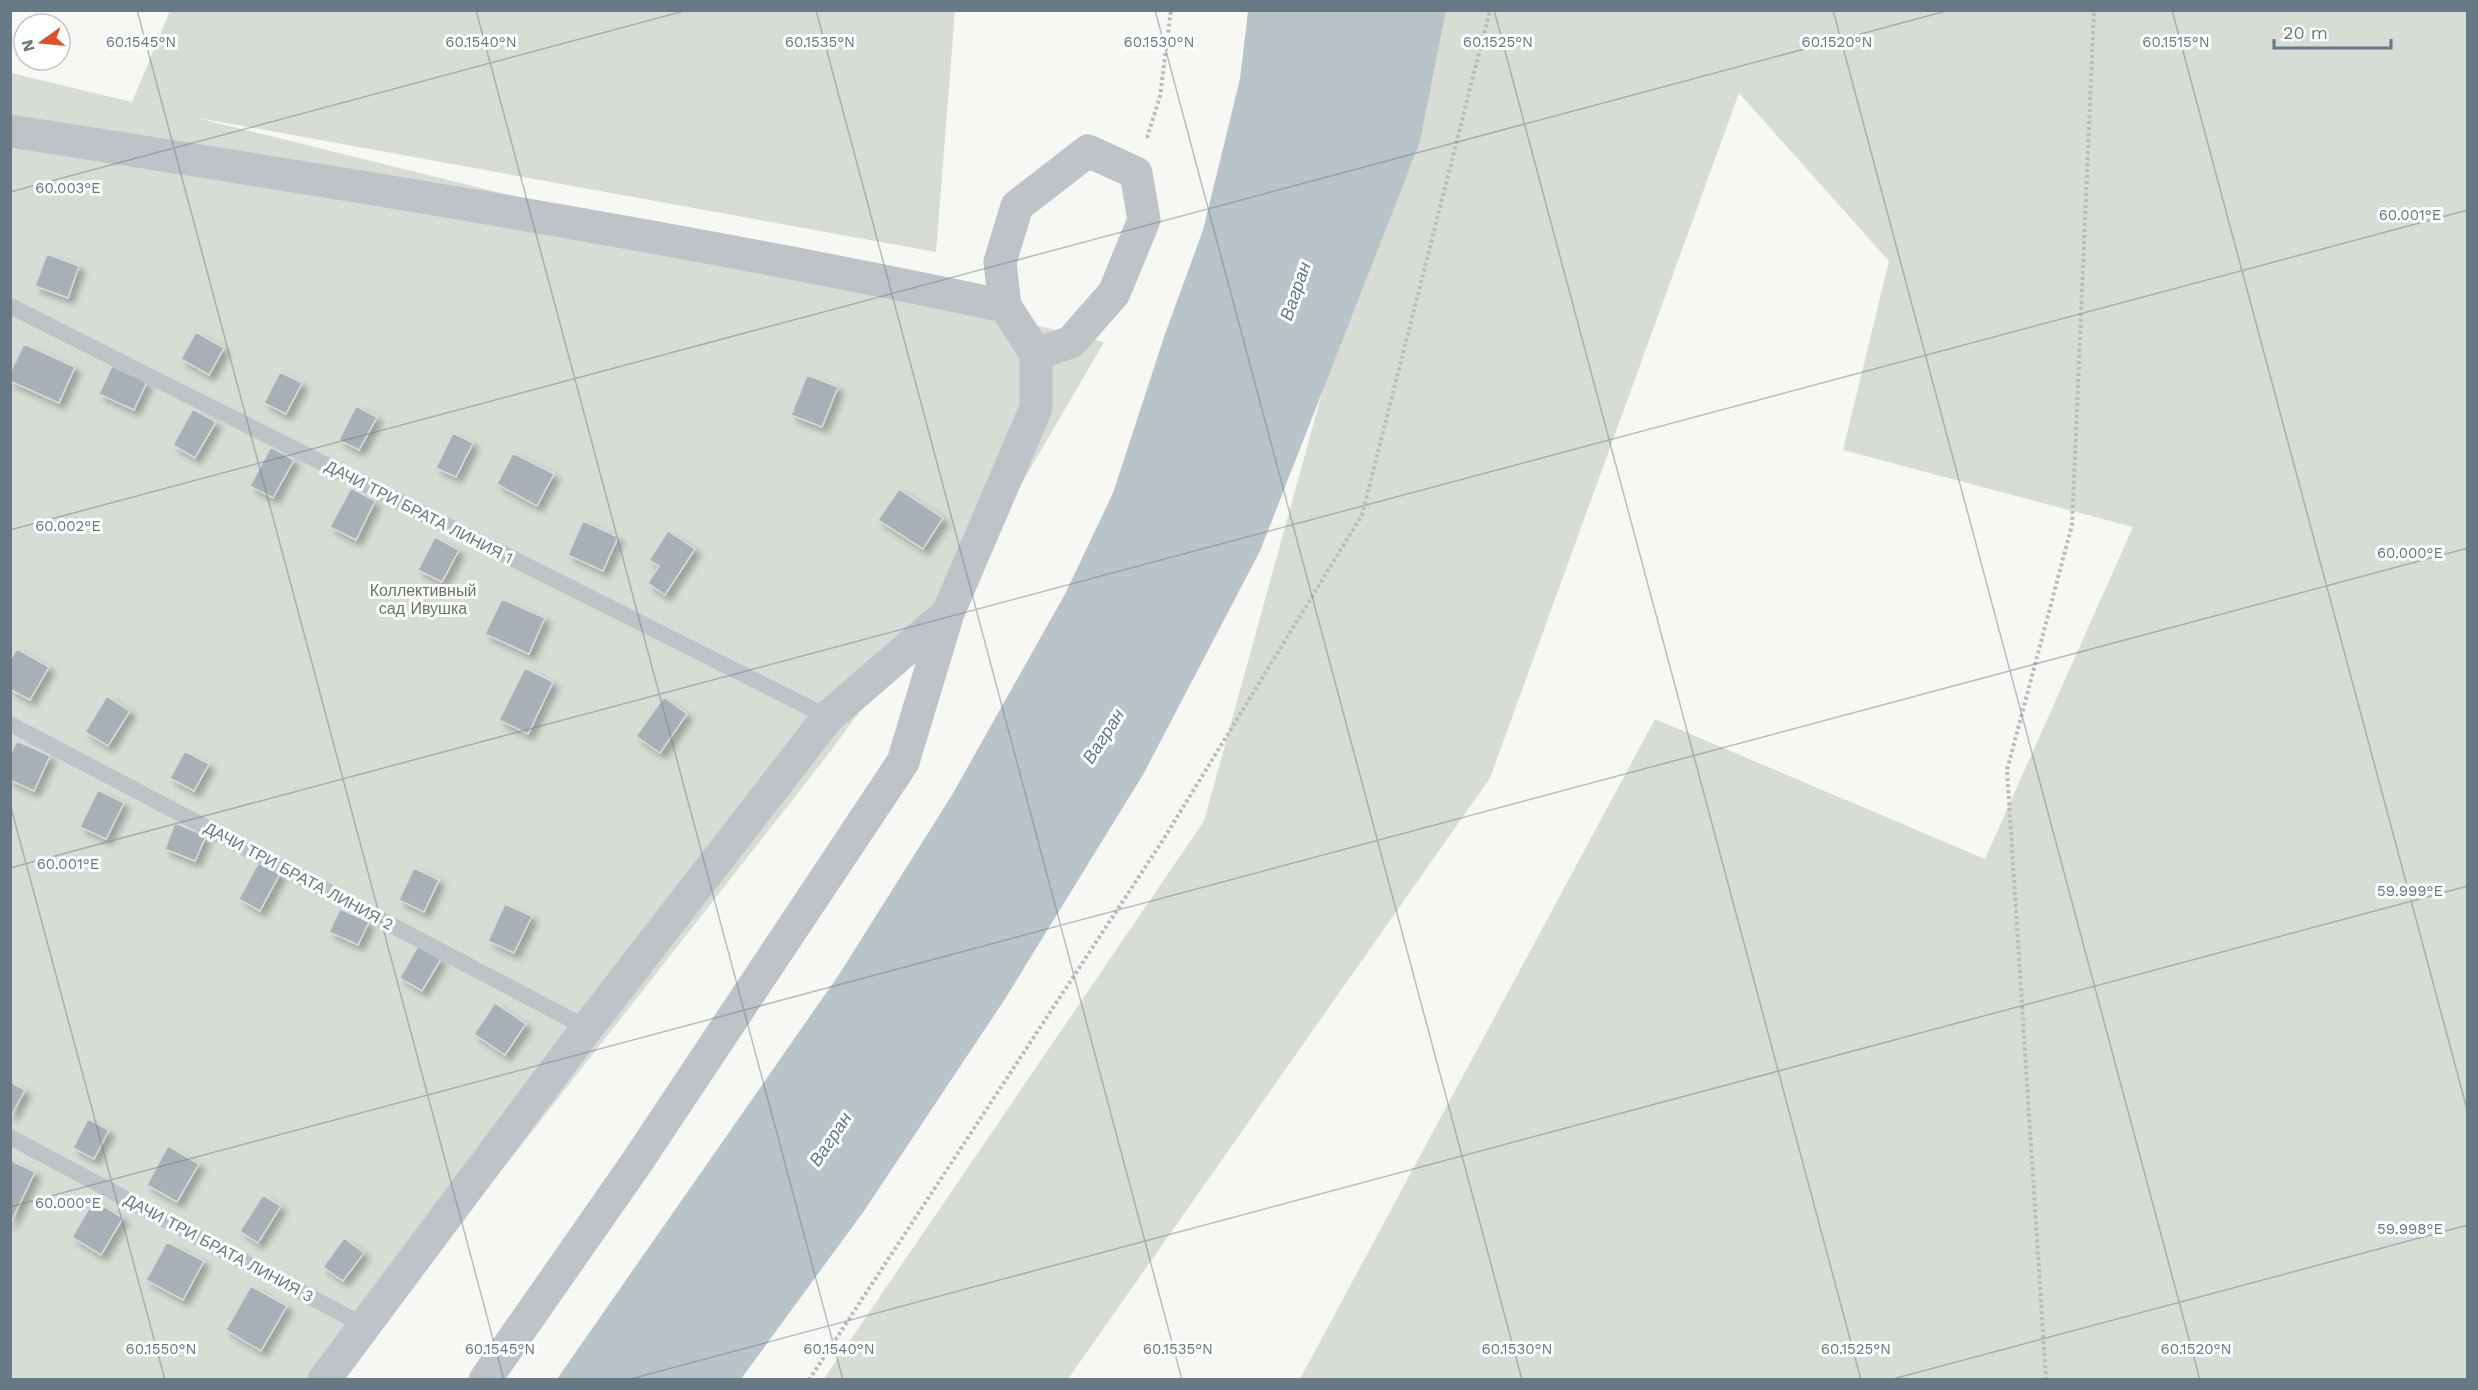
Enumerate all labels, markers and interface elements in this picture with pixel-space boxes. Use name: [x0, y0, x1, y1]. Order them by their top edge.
north arrow: [12, 12, 72, 72]
scale bar: [2274, 12, 2391, 50]
text: 20 m: [2283, 22, 2328, 43]
text: 60.1545°N: [106, 33, 176, 51]
text: 60.1540°N: [445, 33, 517, 51]
text: 60.1535°N: [785, 33, 855, 51]
text: 60.1530°N: [1124, 33, 1194, 51]
text: 60.1525°N: [1463, 33, 1533, 51]
text: 60.1520°N: [1802, 33, 1872, 51]
text: 60.1515°N: [2142, 33, 2210, 51]
text: N: [17, 38, 39, 54]
text: 60.003°E: [35, 179, 101, 197]
text: 60.001°E: [2379, 206, 2441, 224]
water label: Вагран: [1275, 259, 1315, 323]
street label: ДАЧИ ТРИ БРАТА ЛИНИЯ 1: [322, 456, 516, 568]
text: 60.002°E: [35, 517, 101, 535]
text: 60.000°E: [2377, 544, 2443, 562]
park label: Коллективный сад Ивушка: [370, 581, 476, 618]
water label: Вагран: [1078, 705, 1128, 767]
street label: ДАЧИ ТРИ БРАТА ЛИНИЯ 2: [201, 818, 397, 934]
text: 60.001°E: [37, 855, 99, 873]
text: 59.999°E: [2377, 882, 2443, 900]
water label: Вагран: [804, 1108, 856, 1170]
street label: ДАЧИ ТРИ БРАТА ЛИНИЯ 3: [121, 1190, 317, 1306]
text: 60.000°E: [35, 1194, 101, 1212]
text: 59.998°E: [2377, 1220, 2443, 1238]
text: 60.1550°N: [126, 1340, 196, 1358]
text: 60.1545°N: [465, 1340, 535, 1358]
text: 60.1540°N: [803, 1340, 875, 1358]
text: 60.1535°N: [1143, 1340, 1213, 1358]
text: 60.1530°N: [1482, 1340, 1552, 1358]
text: 60.1525°N: [1821, 1340, 1891, 1358]
text: 60.1520°N: [2161, 1340, 2231, 1358]

